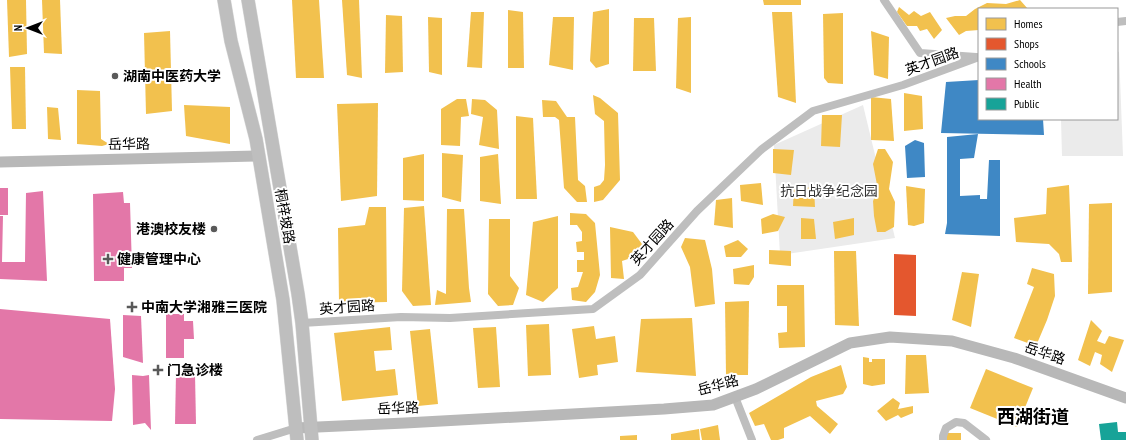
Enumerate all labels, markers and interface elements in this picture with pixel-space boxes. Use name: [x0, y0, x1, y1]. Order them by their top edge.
north arrow: [8, 8, 48, 48]
legend: [978, 8, 1118, 120]
text: Homes: [1014, 16, 1042, 31]
text: N: [11, 25, 25, 31]
text: Shops: [1014, 36, 1039, 51]
street label: 英才园路: [903, 43, 961, 79]
text: Schools: [1014, 56, 1046, 71]
place label: 湖南中医药大学: [123, 67, 221, 85]
marker: 湖南中医药大学: [110, 71, 120, 81]
text: Health: [1014, 76, 1042, 91]
text: Public: [1014, 96, 1040, 111]
street label: 岳华路: [108, 135, 150, 153]
park label: 抗日战争纪念园: [780, 182, 878, 200]
street label: 桐梓坡路: [271, 187, 299, 245]
street label: 英才园路: [627, 215, 677, 269]
place label: 港澳校友楼: [136, 220, 206, 238]
marker: 港澳校友楼: [209, 224, 219, 234]
place label: 健康管理中心: [117, 250, 201, 268]
marker: 健康管理中心: [102, 253, 114, 265]
street label: 英才园路: [318, 296, 376, 318]
place label: 中南大学湘雅三医院: [141, 298, 267, 316]
marker: 中南大学湘雅三医院: [126, 301, 138, 313]
street label: 岳华路: [1022, 338, 1068, 368]
place label: 门急诊楼: [167, 361, 223, 379]
marker: 门急诊楼: [152, 364, 164, 376]
street label: 岳华路: [695, 371, 741, 399]
street label: 岳华路: [377, 398, 419, 418]
district label: 西湖街道: [997, 405, 1069, 428]

